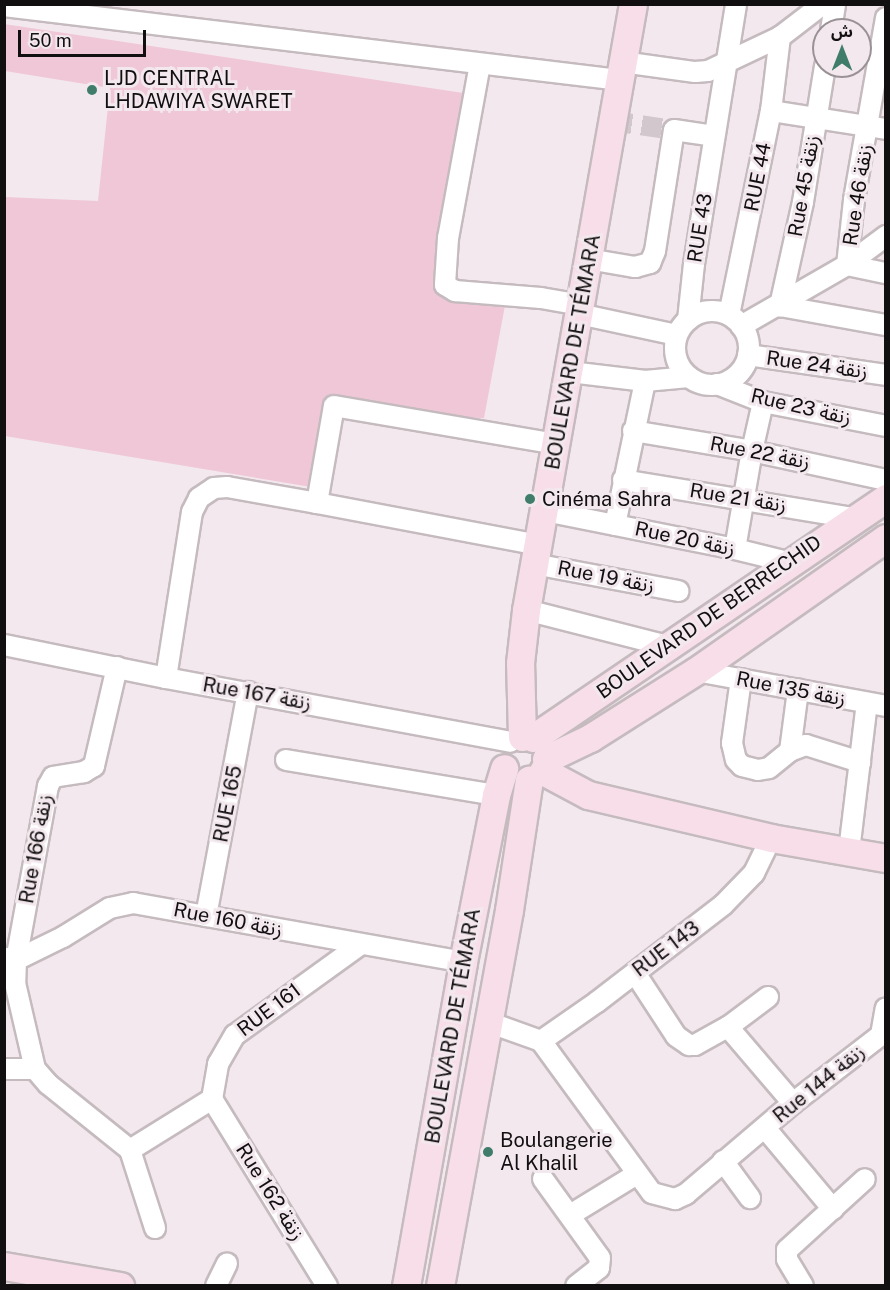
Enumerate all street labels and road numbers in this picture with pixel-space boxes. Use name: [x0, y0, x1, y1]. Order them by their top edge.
street label: Rue 45 زنقة: [783, 133, 825, 239]
street label: RUE 44: [740, 141, 776, 213]
street label: Rue 46 زنقة: [838, 142, 878, 248]
street label: RUE 43: [683, 192, 717, 264]
street label: BOULEVARD DE TÉMARA: [540, 232, 606, 472]
street label: Rue 24 زنقة: [765, 346, 869, 384]
street label: Rue 23 زنقة: [748, 384, 854, 430]
street label: Rue 22 زنقة: [708, 432, 812, 474]
street label: Rue 21 زنقة: [688, 478, 788, 518]
street label: Rue 20 زنقة: [633, 517, 737, 561]
street label: BOULEVARD DE BERRECHID: [592, 530, 826, 704]
street label: Rue 19 زنقة: [555, 556, 657, 598]
street label: Rue 135 زنقة: [734, 667, 848, 711]
street label: Rue 167 زنقة: [201, 673, 313, 715]
street label: RUE 165: [209, 764, 247, 844]
street label: Rue 166 زنقة: [15, 792, 57, 906]
street label: Rue 160 زنقة: [171, 898, 285, 942]
street label: BOULEVARD DE TÉMARA: [420, 906, 486, 1146]
street label: RUE 143: [628, 916, 704, 982]
street label: RUE 161: [233, 978, 305, 1042]
street label: Rue 144 زنقة: [768, 1040, 870, 1128]
street label: Rue 162 زنقة: [231, 1139, 309, 1245]

